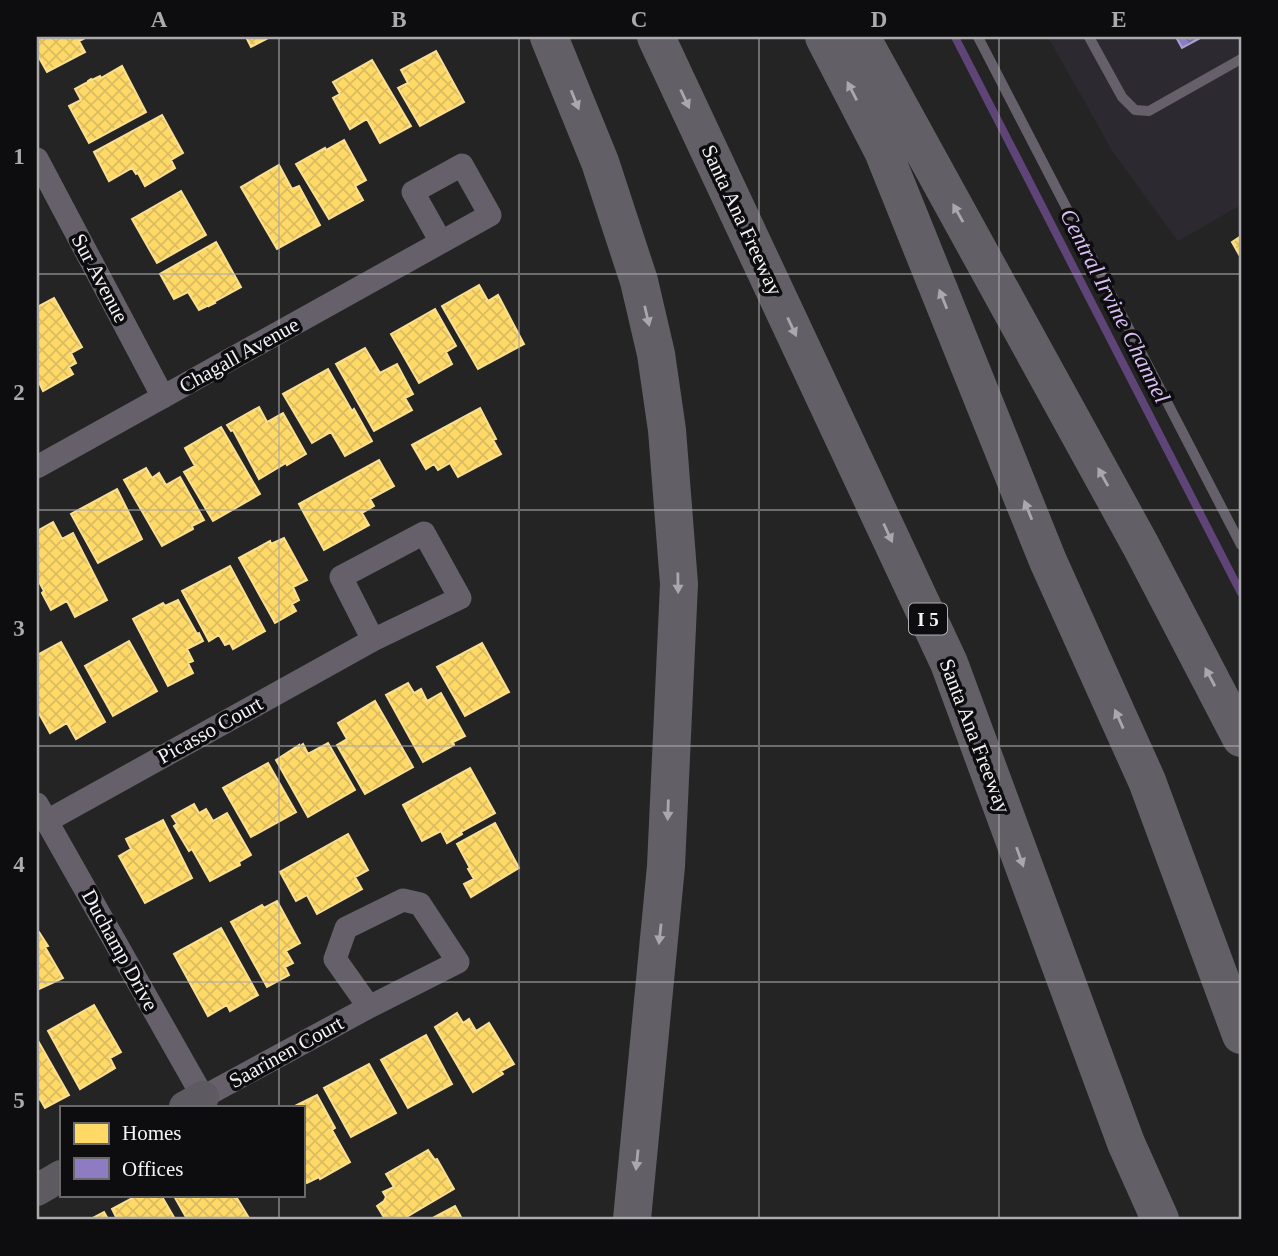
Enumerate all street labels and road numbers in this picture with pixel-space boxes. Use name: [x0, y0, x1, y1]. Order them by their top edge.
street label: Santa Ana Freeway: [697, 141, 788, 300]
street label: Sur Avenue: [67, 230, 133, 326]
street label: Chagall Avenue: [175, 312, 303, 398]
road number: I 5: [909, 604, 947, 634]
street label: Santa Ana Freeway: [935, 655, 1016, 817]
street label: Picasso Court: [153, 691, 267, 769]
street label: Duchamp Drive: [77, 885, 163, 1015]
street label: Saarinen Court: [225, 1011, 347, 1093]

